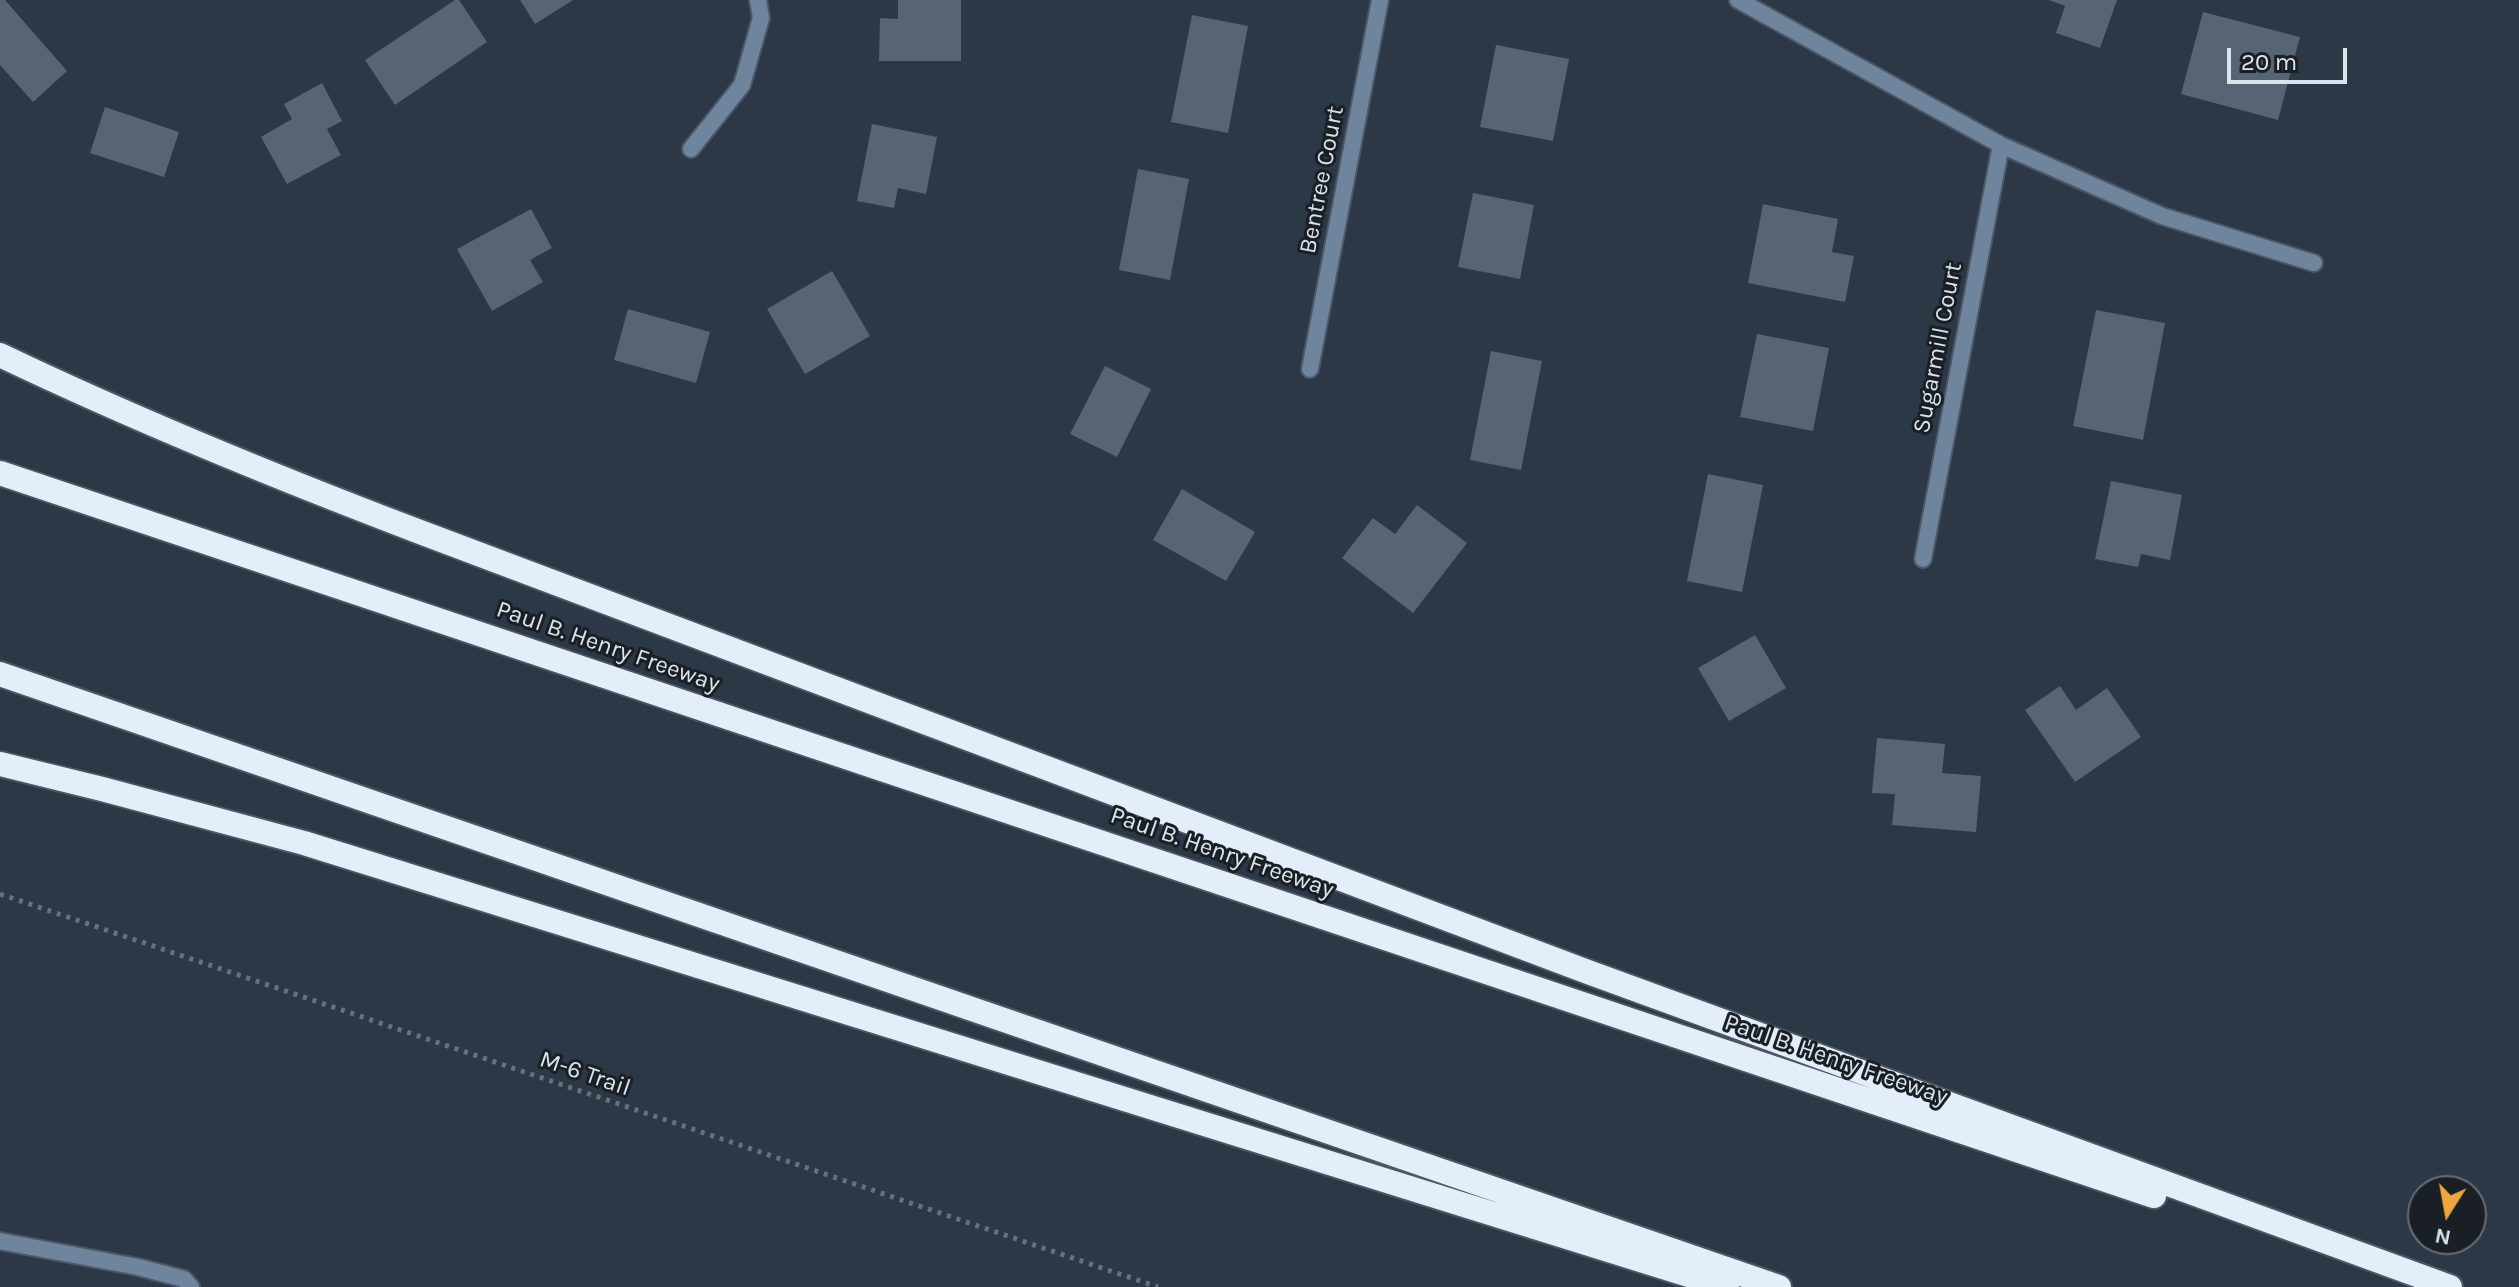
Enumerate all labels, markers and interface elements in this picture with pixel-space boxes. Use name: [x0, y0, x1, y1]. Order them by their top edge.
scale bar: [2231, 32, 2351, 82]
text: 20 m: [2241, 48, 2297, 76]
street label: Bentree Court: [1294, 104, 1350, 256]
street label: Sugarmill Court: [1907, 260, 1969, 436]
street label: Paul B. Henry Freeway: [492, 595, 724, 699]
street label: Paul B. Henry Freeway: [1106, 801, 1338, 905]
street label: Paul B. Henry Freeway: [1720, 1008, 1952, 1112]
street label: M-6 Trail: [536, 1045, 634, 1103]
north arrow: [2407, 1175, 2487, 1255]
text: N: [2433, 1222, 2453, 1251]

